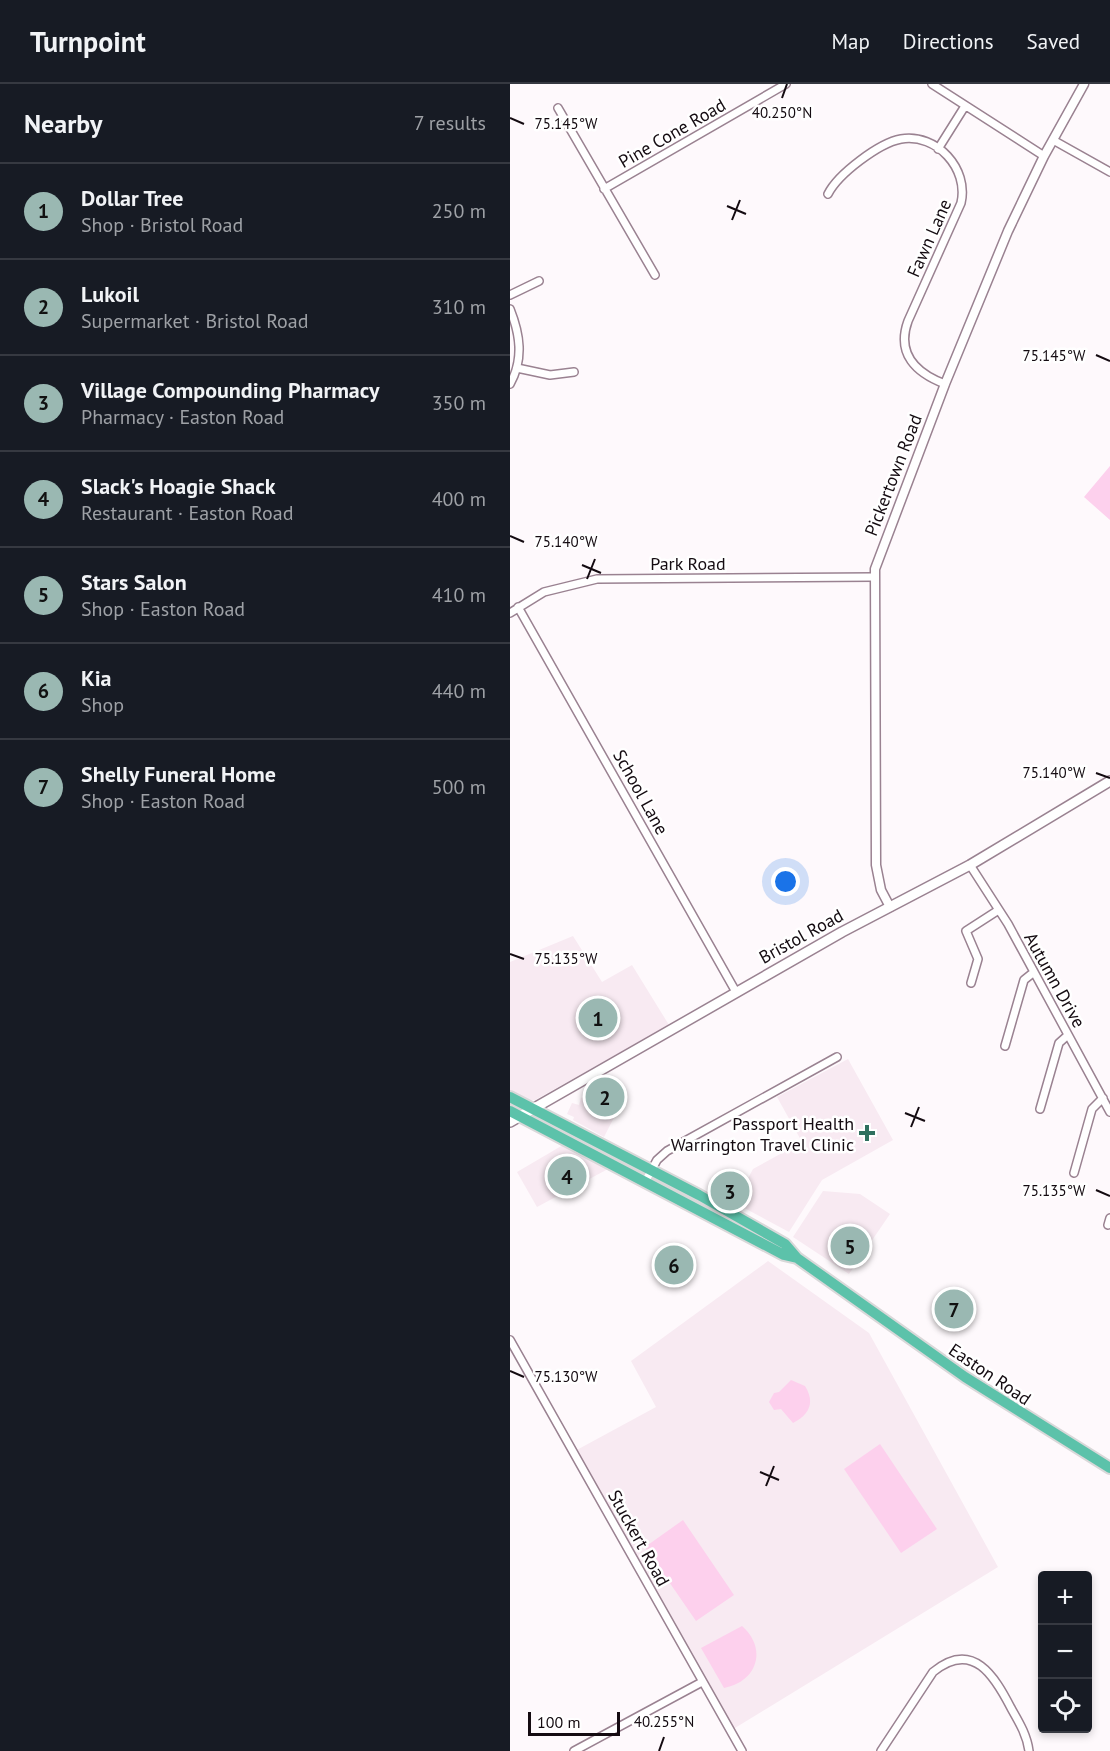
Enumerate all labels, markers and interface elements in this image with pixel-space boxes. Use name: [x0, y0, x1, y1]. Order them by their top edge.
text: Turnpoint: [30, 23, 146, 60]
text: Map: [831, 28, 870, 55]
text: Directions: [903, 28, 994, 55]
text: Saved: [1027, 28, 1080, 55]
street label: Pine Cone Road: [614, 93, 730, 173]
text: 40.250°N: [752, 103, 812, 122]
text: Nearby: [24, 107, 102, 140]
text: 7 results: [414, 110, 486, 136]
text: 75.145°W: [535, 114, 598, 133]
text: Dollar Tree: [81, 184, 184, 212]
street label: Fawn Lane: [902, 195, 956, 281]
text: 1: [38, 198, 49, 224]
text: 250 m: [432, 198, 486, 224]
text: Shop · Bristol Road: [81, 212, 243, 238]
text: Lukoil: [81, 280, 139, 308]
text: 2: [38, 294, 49, 320]
text: 310 m: [432, 294, 486, 320]
text: Supermarket · Bristol Road: [81, 308, 309, 334]
text: 75.145°W: [1023, 346, 1086, 365]
text: Village Compounding Pharmacy: [81, 376, 379, 404]
text: 3: [38, 390, 49, 416]
text: 350 m: [432, 390, 486, 416]
text: Pharmacy · Easton Road: [81, 404, 284, 430]
street label: Pickertown Road: [859, 411, 927, 539]
text: Slack's Hoagie Shack: [81, 472, 276, 500]
text: 4: [38, 486, 49, 512]
text: 400 m: [432, 486, 486, 512]
text: Restaurant · Easton Road: [81, 500, 293, 526]
text: 75.140°W: [535, 532, 598, 551]
street label: Park Road: [650, 552, 726, 575]
text: Stars Salon: [81, 568, 187, 596]
text: 5: [38, 582, 49, 608]
text: 410 m: [432, 582, 486, 608]
text: Shop · Easton Road: [81, 596, 245, 622]
text: Kia: [81, 664, 111, 692]
text: 6: [38, 678, 49, 704]
text: 440 m: [432, 678, 486, 704]
text: Shop: [81, 692, 124, 718]
street label: School Lane: [608, 745, 674, 839]
text: Shelly Funeral Home: [81, 760, 276, 788]
text: 75.140°W: [1023, 763, 1086, 782]
text: 7: [38, 774, 49, 800]
text: 500 m: [432, 774, 486, 800]
text: Shop · Easton Road: [81, 788, 245, 814]
your location: [771, 867, 800, 896]
street label: Bristol Road: [755, 903, 847, 969]
street label: Autumn Drive: [1019, 928, 1091, 1032]
text: 75.135°W: [535, 949, 598, 968]
pin: 1: [578, 996, 617, 1040]
pin: 2: [586, 1074, 625, 1120]
place label: Passport Health Warrington Travel Clinic: [671, 1112, 854, 1156]
marker: Passport Health Warrington Travel Clinic: [858, 1124, 876, 1142]
pin: 4: [548, 1154, 586, 1198]
pin: 3: [710, 1168, 750, 1214]
text: 75.135°W: [1023, 1181, 1086, 1200]
pin: 5: [830, 1224, 870, 1268]
pin: 6: [654, 1242, 694, 1288]
pin: 7: [934, 1286, 974, 1332]
street label: Easton Road: [944, 1338, 1036, 1410]
text: 75.130°W: [535, 1367, 598, 1386]
street label: Stuckert Road: [603, 1486, 675, 1590]
map controls: [1038, 1571, 1092, 1733]
button: +: [1038, 1571, 1092, 1625]
button: −: [1038, 1625, 1092, 1679]
button: locate: [1038, 1679, 1092, 1733]
scale bar: [528, 1709, 620, 1736]
text: 100 m: [537, 1712, 580, 1732]
text: 40.255°N: [634, 1712, 694, 1731]

